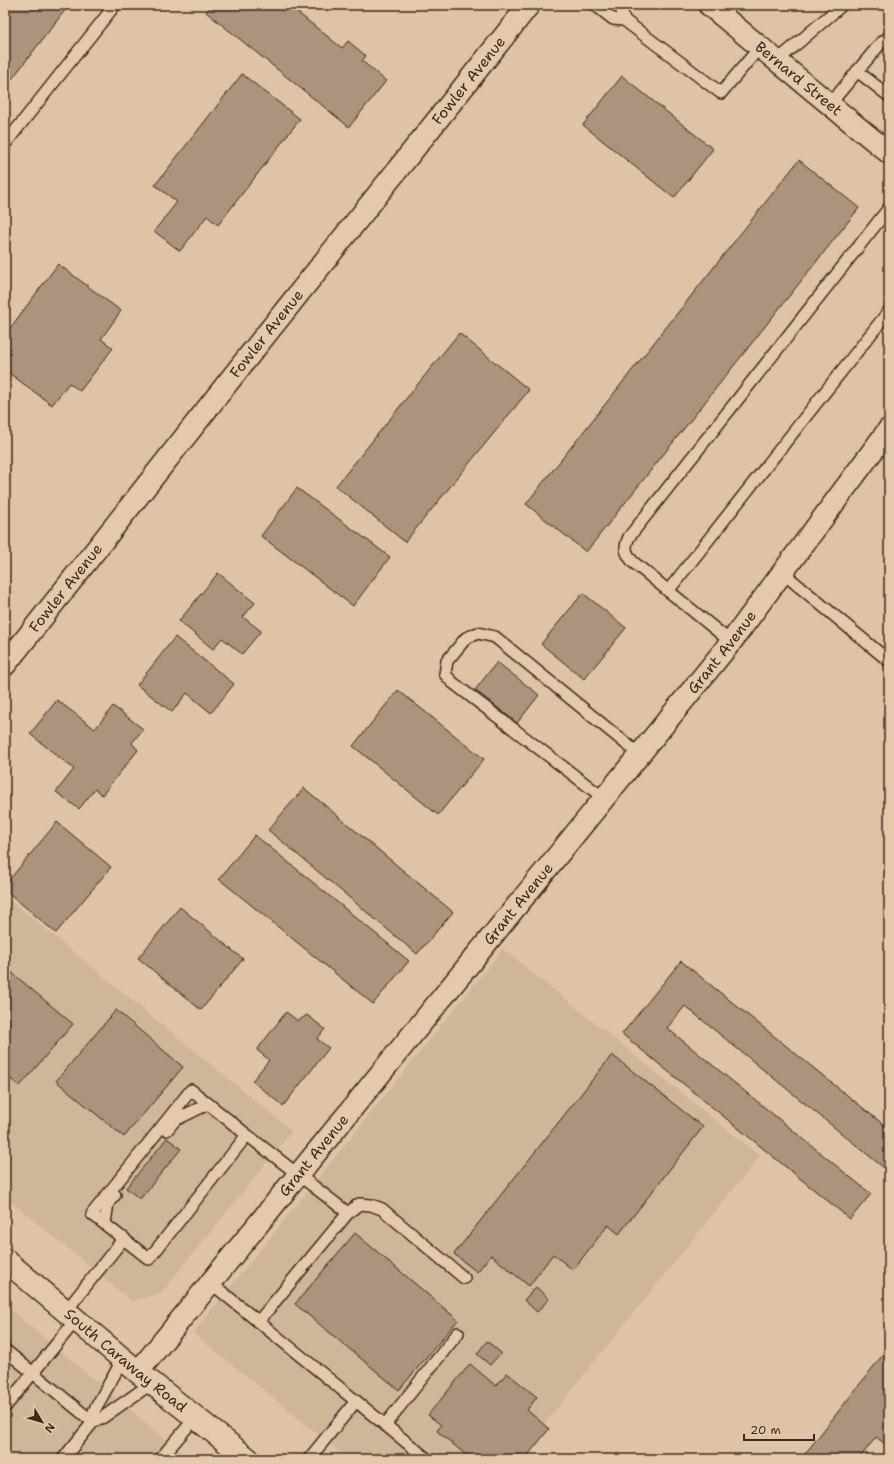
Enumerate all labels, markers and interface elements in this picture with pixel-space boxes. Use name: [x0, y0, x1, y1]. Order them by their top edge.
street label: Fowler Avenue: [427, 32, 510, 129]
street label: Bernard Street: [751, 37, 846, 120]
street label: Fowler Avenue: [225, 285, 308, 382]
street label: Fowler Avenue: [24, 540, 107, 637]
street label: Grant Avenue: [683, 607, 761, 698]
street label: Grant Avenue: [479, 859, 558, 949]
street label: Grant Avenue: [274, 1110, 353, 1201]
street label: South Caraway Road: [60, 1304, 191, 1417]
north arrow: [22, 1402, 62, 1442]
scale bar: [744, 1416, 814, 1442]
text: N: [41, 1420, 58, 1436]
text: 20 m: [750, 1422, 781, 1438]

